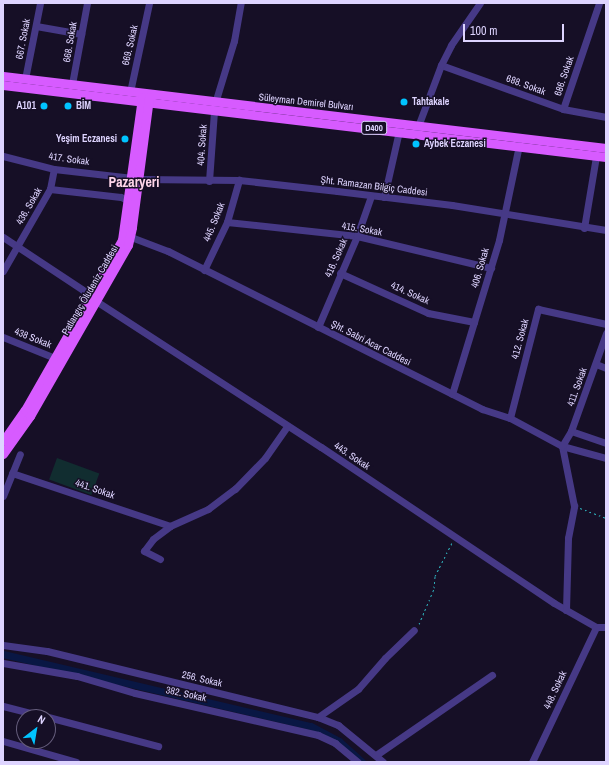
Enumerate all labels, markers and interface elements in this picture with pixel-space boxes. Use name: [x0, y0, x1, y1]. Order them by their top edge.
scale bar: [465, 16, 566, 42]
street label: 667. Sokak: [13, 18, 33, 60]
street label: 668. Sokak: [61, 21, 79, 63]
text: 100 m: [470, 23, 497, 39]
street label: 669. Sokak: [120, 24, 140, 66]
street label: 686. Sokak: [552, 55, 576, 97]
street label: 688. Sokak: [505, 72, 547, 98]
street label: Süleyman Demirel Bulvarı: [258, 91, 354, 113]
place label: Tahtakale: [412, 96, 449, 108]
marker: Tahtakale: [399, 97, 409, 107]
place label: A101: [16, 100, 36, 112]
place label: BİM: [76, 100, 91, 112]
marker: A101: [39, 101, 49, 111]
marker: BİM: [63, 101, 73, 111]
road number: D400: [361, 121, 387, 135]
street label: 404. Sokak: [195, 124, 209, 166]
place label: Yeşim Eczanesi: [56, 133, 117, 145]
marker: Yeşim Eczanesi: [120, 134, 130, 144]
place label: Aybek Eczanesi: [424, 138, 486, 150]
marker: Aybek Eczanesi: [411, 139, 421, 149]
street label: 417. Sokak: [48, 150, 90, 168]
street label: Şht. Ramazan Bilgiç Caddesi: [320, 173, 428, 199]
district label: Pazaryeri: [108, 174, 160, 190]
street label: 436. Sokak: [14, 185, 44, 227]
street label: 445. Sokak: [201, 201, 227, 243]
street label: 415. Sokak: [341, 220, 383, 238]
street label: 416. Sokak: [322, 237, 350, 279]
street label: Patlangıç Öludeniz Caddesi: [59, 243, 121, 337]
street label: 406. Sokak: [469, 247, 491, 289]
street label: 414. Sokak: [389, 279, 431, 307]
street label: Şht. Sabri Acar Caddesi: [329, 318, 413, 368]
street label: 412. Sokak: [509, 318, 531, 360]
street label: 438 Sokak: [13, 325, 53, 351]
street label: 411. Sokak: [564, 366, 590, 408]
street label: 443. Sokak: [332, 440, 372, 472]
street label: 441. Sokak: [74, 477, 116, 501]
street label: 256. Sokak: [181, 669, 223, 689]
street label: 448. Sokak: [541, 669, 569, 711]
street label: 382. Sokak: [165, 684, 207, 704]
north arrow: [16, 709, 56, 749]
text: N: [35, 712, 48, 727]

